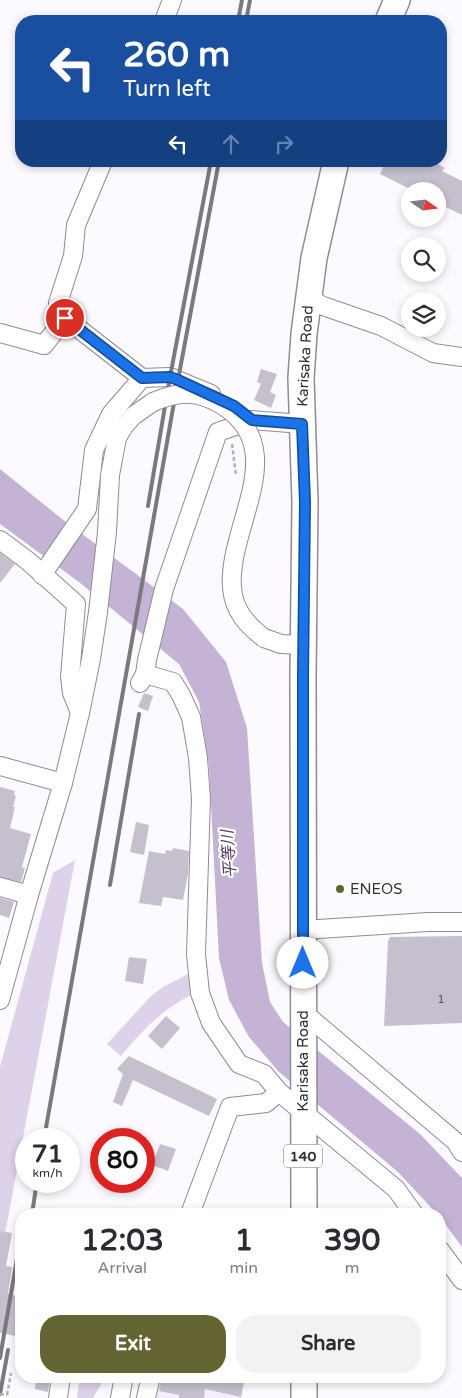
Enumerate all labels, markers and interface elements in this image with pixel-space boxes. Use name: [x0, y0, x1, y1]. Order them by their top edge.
text: 260 m: [123, 34, 230, 76]
icon: left: [40, 35, 105, 100]
text: Turn left: [123, 76, 211, 102]
icon: left: [164, 130, 192, 158]
icon: ahead: [217, 130, 245, 158]
icon: right: [270, 130, 298, 158]
north arrow: [401, 182, 446, 228]
map controls: [401, 182, 446, 337]
button: search: [401, 237, 446, 282]
button: layers: [401, 292, 446, 337]
pin: [44, 297, 86, 339]
icon: arrive: [51, 304, 79, 332]
street label: Karisaka Road: [293, 305, 317, 407]
water label: 平等川: [217, 827, 241, 879]
place label: ENEOS: [350, 880, 403, 898]
marker: ENEOS: [334, 883, 346, 895]
position arrow: [276, 936, 328, 988]
house number: 1: [437, 992, 445, 1006]
street label: Karisaka Road: [294, 1010, 312, 1112]
speed limit sign: 80: [90, 1128, 155, 1193]
text: 71: [32, 1139, 63, 1169]
road number: 140: [284, 1144, 322, 1168]
text: km/h: [32, 1166, 63, 1180]
text: 12:03: [81, 1222, 164, 1259]
text: 1: [234, 1222, 253, 1259]
text: 390: [324, 1222, 380, 1259]
text: Arrival: [98, 1258, 147, 1278]
text: min: [230, 1258, 258, 1278]
text: m: [345, 1258, 359, 1278]
button: Exit: [40, 1315, 226, 1373]
button: Share: [236, 1315, 421, 1373]

